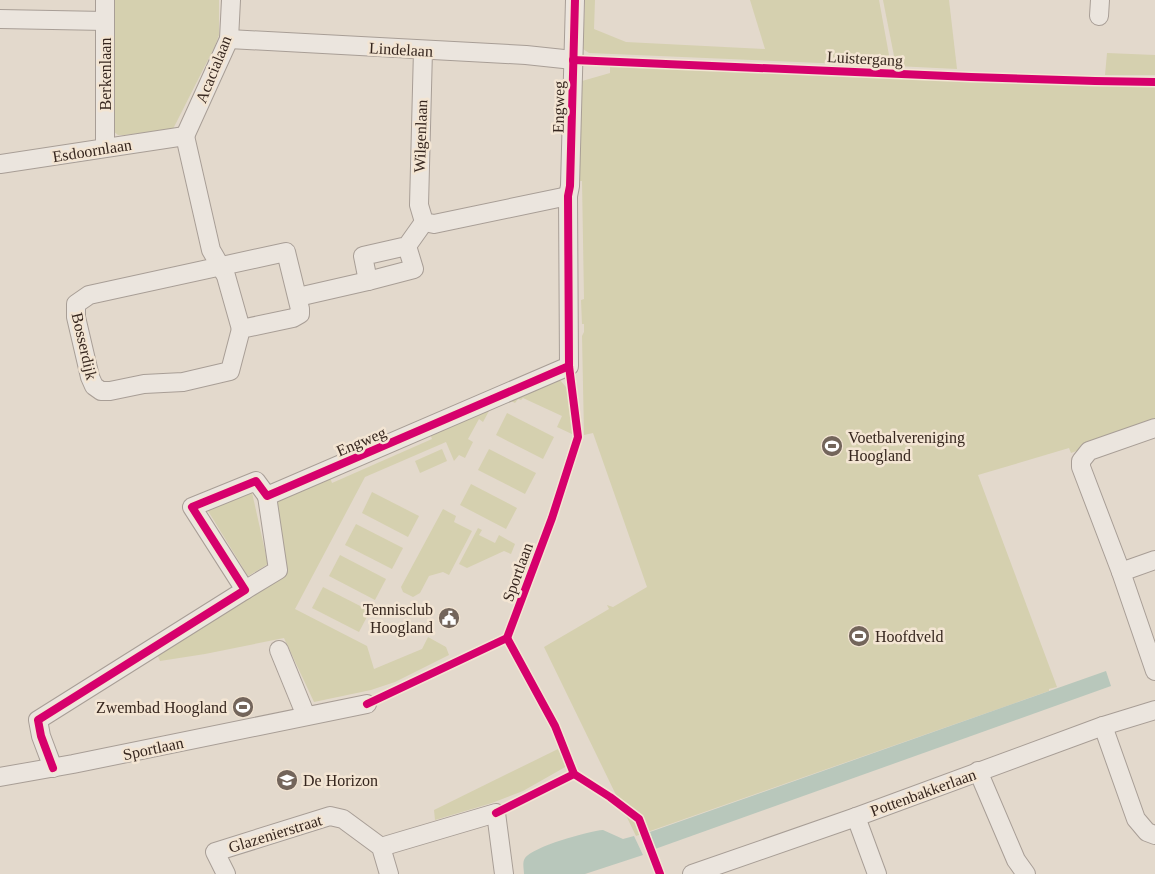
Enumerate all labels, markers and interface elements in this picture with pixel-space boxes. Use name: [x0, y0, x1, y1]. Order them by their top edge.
street label: Acacialaan: [192, 33, 235, 105]
street label: Berkenlaan: [97, 38, 114, 110]
street label: Lindelaan: [369, 39, 433, 60]
street label: Luistergang: [826, 48, 903, 70]
street label: Engweg: [550, 81, 568, 133]
street label: Wilgenlaan: [411, 99, 431, 173]
street label: Esdoornlaan: [51, 136, 133, 165]
street label: Bosserdijk: [68, 311, 100, 382]
street label: Engweg: [334, 423, 389, 460]
place label: Voetbalvereniging Hoogland: [848, 429, 965, 465]
sports icon: Voetbalvereniging Hoogland: [820, 434, 844, 458]
street label: Sportlaan: [499, 540, 537, 604]
place label: Tennisclub Hoogland: [363, 601, 433, 637]
public building icon: Tennisclub Hoogland: [437, 606, 461, 630]
sports icon: Hoofdveld: [847, 624, 871, 648]
place label: Hoofdveld: [875, 628, 943, 645]
sports icon: Zwembad Hoogland: [231, 695, 255, 719]
place label: Zwembad Hoogland: [96, 699, 227, 717]
street label: Sportlaan: [121, 734, 185, 764]
street label: Pottenbakkerlaan: [868, 765, 978, 819]
school or university icon: De Horizon: [275, 768, 299, 792]
place label: De Horizon: [303, 772, 378, 789]
street label: Glazenierstraat: [226, 811, 324, 856]

